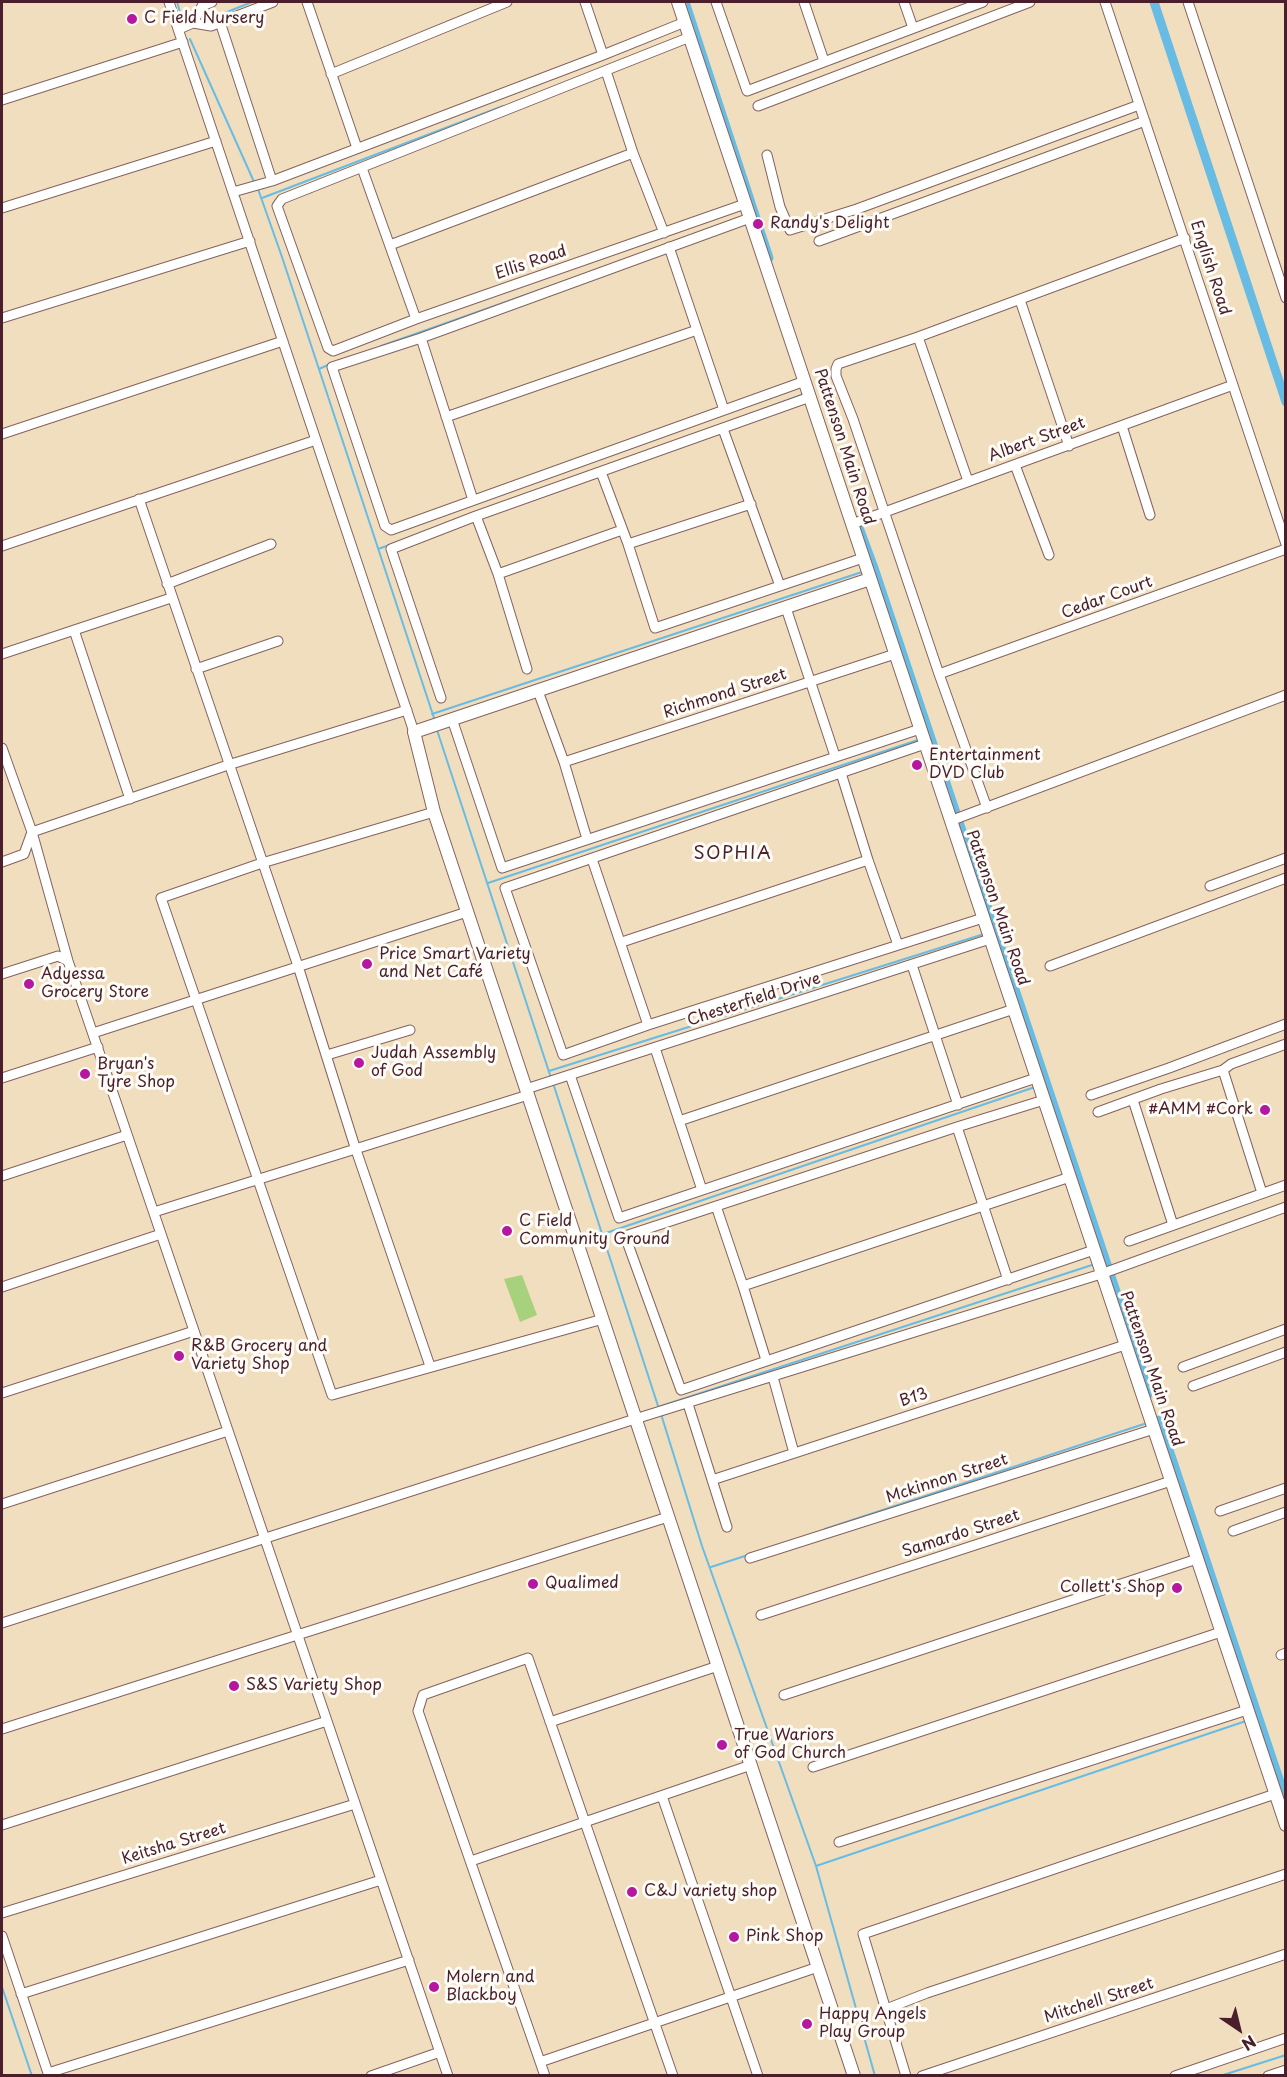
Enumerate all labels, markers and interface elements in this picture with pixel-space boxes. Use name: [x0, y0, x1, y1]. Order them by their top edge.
place label: C Field Nursery: [144, 9, 264, 29]
marker: C Field Nursery: [125, 12, 139, 26]
place label: Randy's Delight: [770, 214, 889, 234]
marker: Randy's Delight: [751, 217, 765, 231]
street label: English Road: [1186, 218, 1234, 318]
street label: Ellis Road: [493, 242, 569, 284]
street label: Pattenson Main Road: [810, 366, 878, 528]
street label: Albert Street: [986, 414, 1088, 466]
street label: Cedar Court: [1059, 573, 1155, 623]
street label: Richmond Street: [661, 665, 789, 723]
place label: Entertainment DVD Club: [929, 746, 1040, 784]
marker: Entertainment DVD Club: [910, 758, 924, 772]
street label: Pattenson Main Road: [961, 828, 1033, 988]
district label: SOPHIA: [693, 843, 773, 865]
place label: Price Smart Variety and Net Café: [379, 945, 531, 983]
marker: Price Smart Variety and Net Café: [360, 957, 374, 971]
place label: Adyessa Grocery Store: [41, 965, 149, 1003]
street label: Chesterfield Drive: [685, 969, 823, 1031]
marker: Adyessa Grocery Store: [22, 977, 36, 991]
place label: Judah Assembly of God: [371, 1044, 496, 1082]
place label: Bryan's Tyre Shop: [97, 1055, 175, 1093]
marker: Judah Assembly of God: [352, 1056, 366, 1070]
marker: Bryan's Tyre Shop: [78, 1067, 92, 1081]
place label: #AMM #Cork: [1149, 1100, 1253, 1120]
marker: #AMM #Cork: [1258, 1103, 1272, 1117]
place label: C Field Community Ground: [519, 1212, 670, 1250]
marker: C Field Community Ground: [500, 1224, 514, 1238]
street label: Pattenson Main Road: [1115, 1289, 1187, 1449]
place label: R&B Grocery and Variety Shop: [191, 1337, 327, 1375]
marker: R&B Grocery and Variety Shop: [172, 1349, 186, 1363]
street label: B13: [898, 1384, 930, 1412]
street label: Mckinnon Street: [884, 1450, 1010, 1508]
street label: Samardo Street: [900, 1506, 1022, 1562]
place label: Qualimed: [545, 1574, 619, 1594]
marker: Qualimed: [526, 1577, 540, 1591]
place label: Collett's Shop: [1060, 1578, 1165, 1598]
marker: Collett's Shop: [1170, 1581, 1184, 1595]
place label: S&S Variety Shop: [246, 1676, 382, 1696]
marker: S&S Variety Shop: [227, 1679, 241, 1693]
place label: True Wariors of God Church: [734, 1726, 846, 1764]
marker: True Wariors of God Church: [715, 1738, 729, 1752]
street label: Keitsha Street: [120, 1819, 228, 1869]
place label: C&J variety shop: [644, 1882, 777, 1902]
marker: C&J variety shop: [625, 1885, 639, 1899]
place label: Pink Shop: [746, 1927, 823, 1947]
marker: Pink Shop: [727, 1930, 741, 1944]
place label: Molern and Blackboy: [446, 1968, 535, 2006]
street label: Mitchell Street: [1042, 1974, 1156, 2028]
marker: Molern and Blackboy: [427, 1980, 441, 1994]
north arrow: [1209, 1999, 1269, 2059]
place label: Happy Angels Play Group: [819, 2005, 926, 2043]
marker: Happy Angels Play Group: [800, 2017, 814, 2031]
text: N: [1237, 2030, 1261, 2057]

